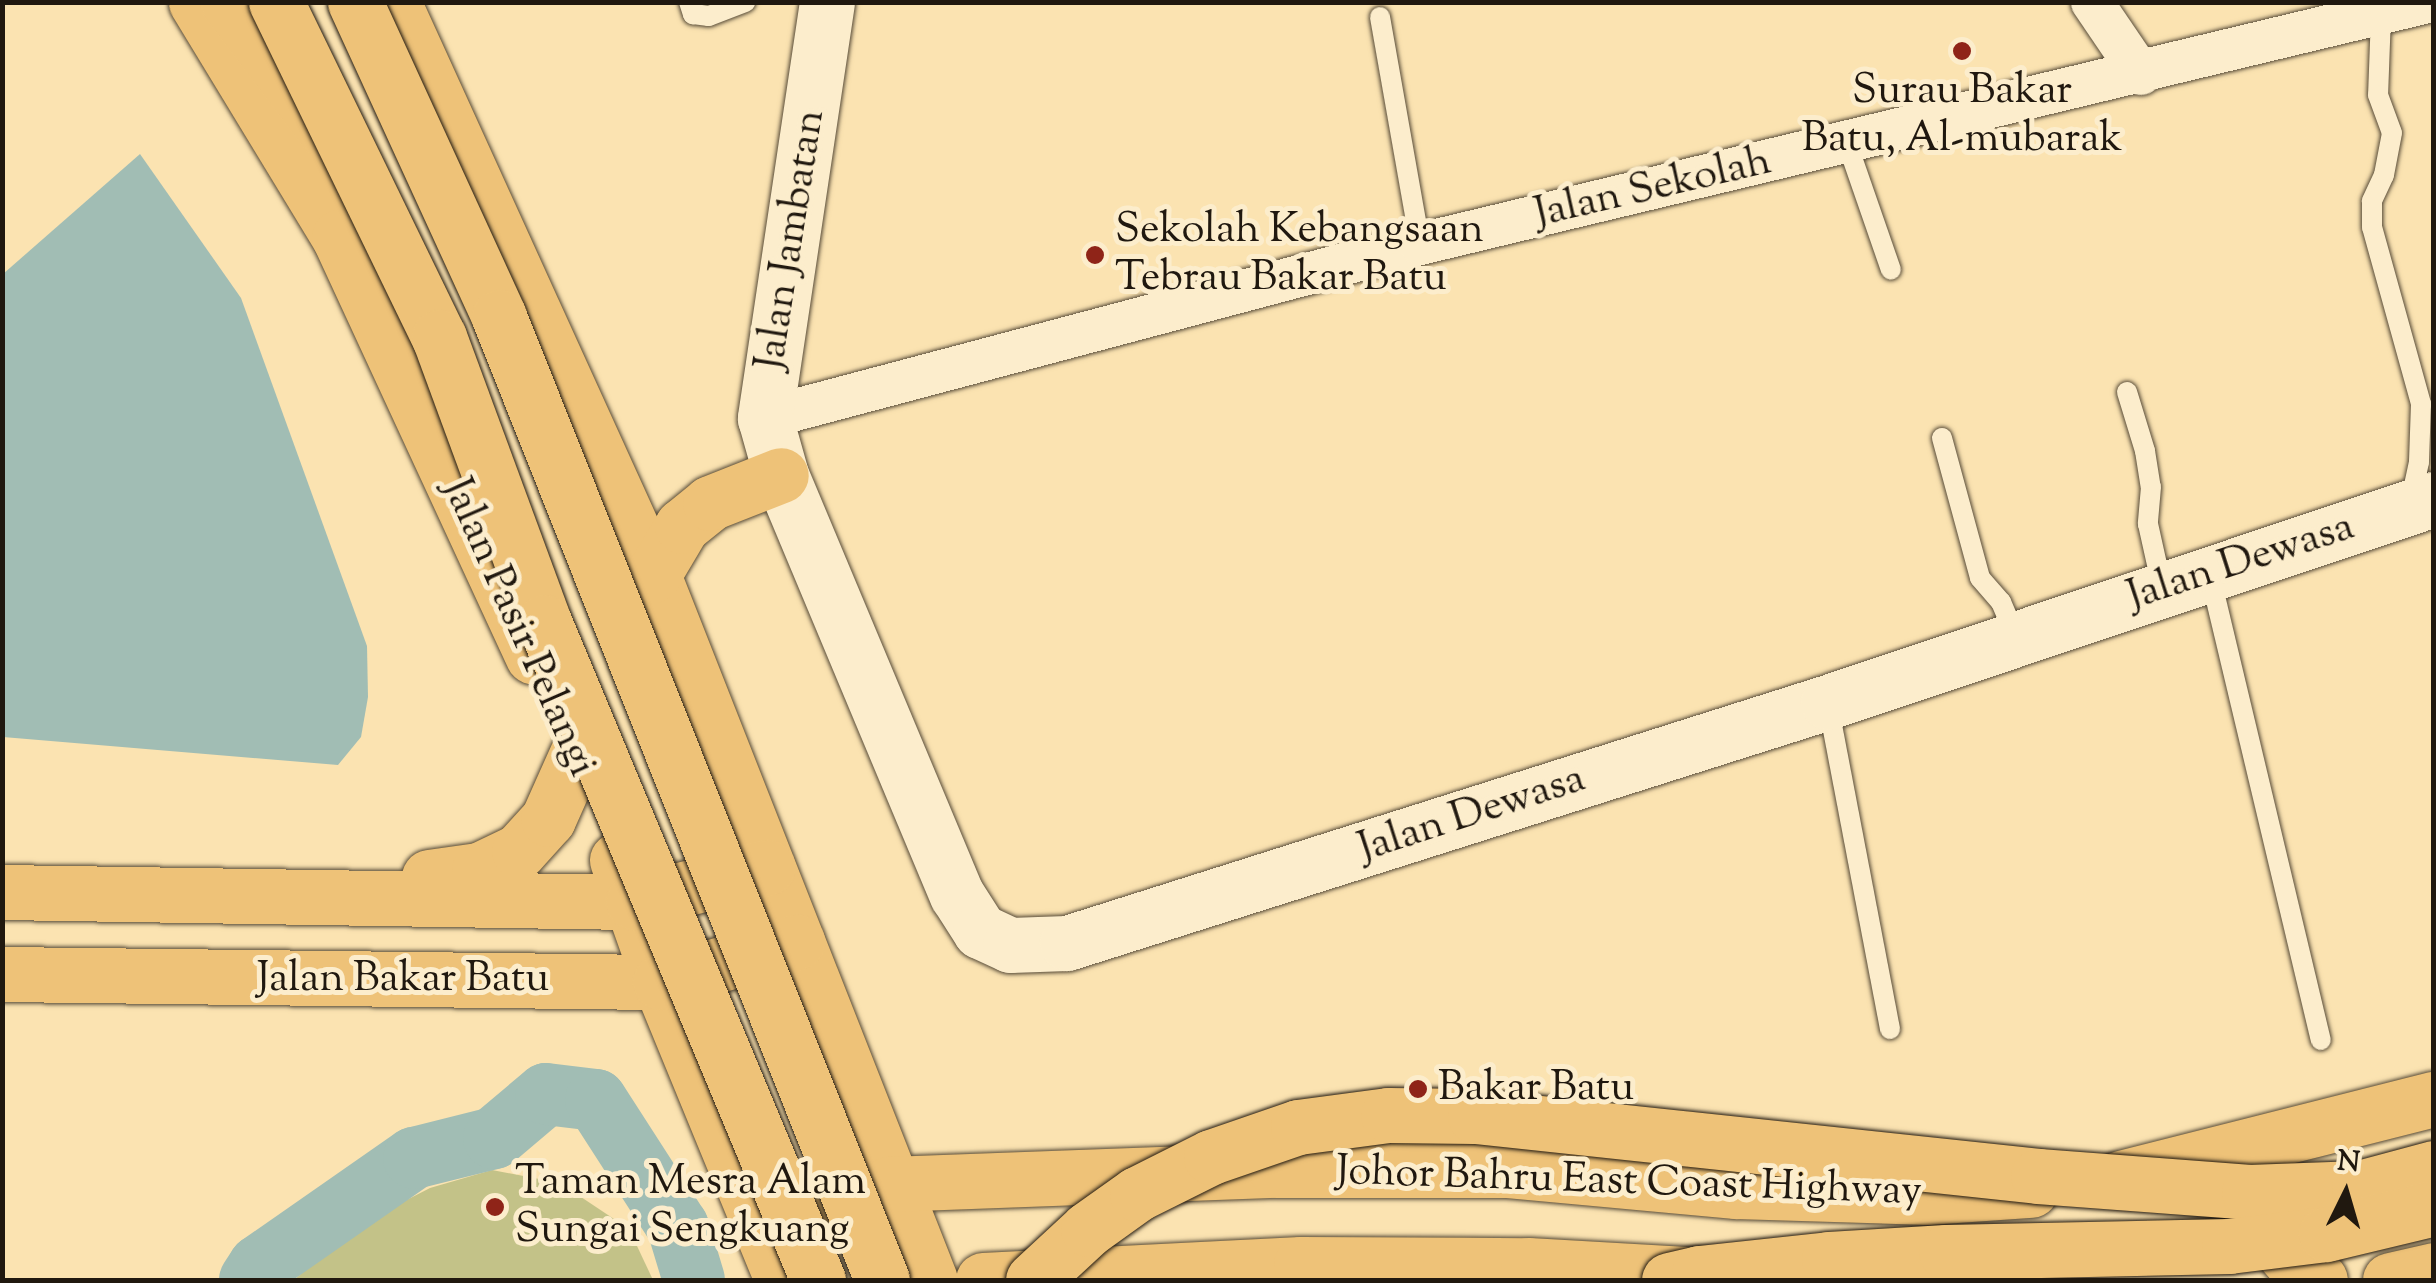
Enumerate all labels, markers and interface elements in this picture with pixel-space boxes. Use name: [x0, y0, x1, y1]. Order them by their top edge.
marker: Surau Bakar Batu, Al-mubarak: [1951, 40, 1973, 62]
place label: Surau Bakar Batu, Al-mubarak: [1802, 67, 2122, 165]
street label: Jalan Jambatan: [747, 106, 837, 374]
street label: Jalan Sekolah: [1530, 137, 1776, 241]
place label: Sekolah Kebangsaan Tebrau Bakar Batu: [1115, 206, 1484, 304]
marker: Sekolah Kebangsaan Tebrau Bakar Batu: [1084, 244, 1106, 266]
street label: Jalan Pasir Pelangi: [430, 471, 606, 785]
street label: Jalan Dewasa: [2121, 503, 2361, 623]
street label: Jalan Dewasa: [1352, 755, 1592, 875]
street label: Jalan Bakar Batu: [257, 955, 549, 1005]
place label: Bakar Batu: [1438, 1064, 1634, 1114]
marker: Bakar Batu: [1407, 1078, 1429, 1100]
text: N: [2336, 1142, 2361, 1184]
north arrow: [2296, 1143, 2396, 1243]
street label: Johor Bahru East Coast Highway: [1335, 1148, 1923, 1218]
place label: Taman Mesra Alam Sungai Sengkuang: [515, 1158, 866, 1256]
marker: Taman Mesra Alam Sungai Sengkuang: [484, 1196, 506, 1218]

